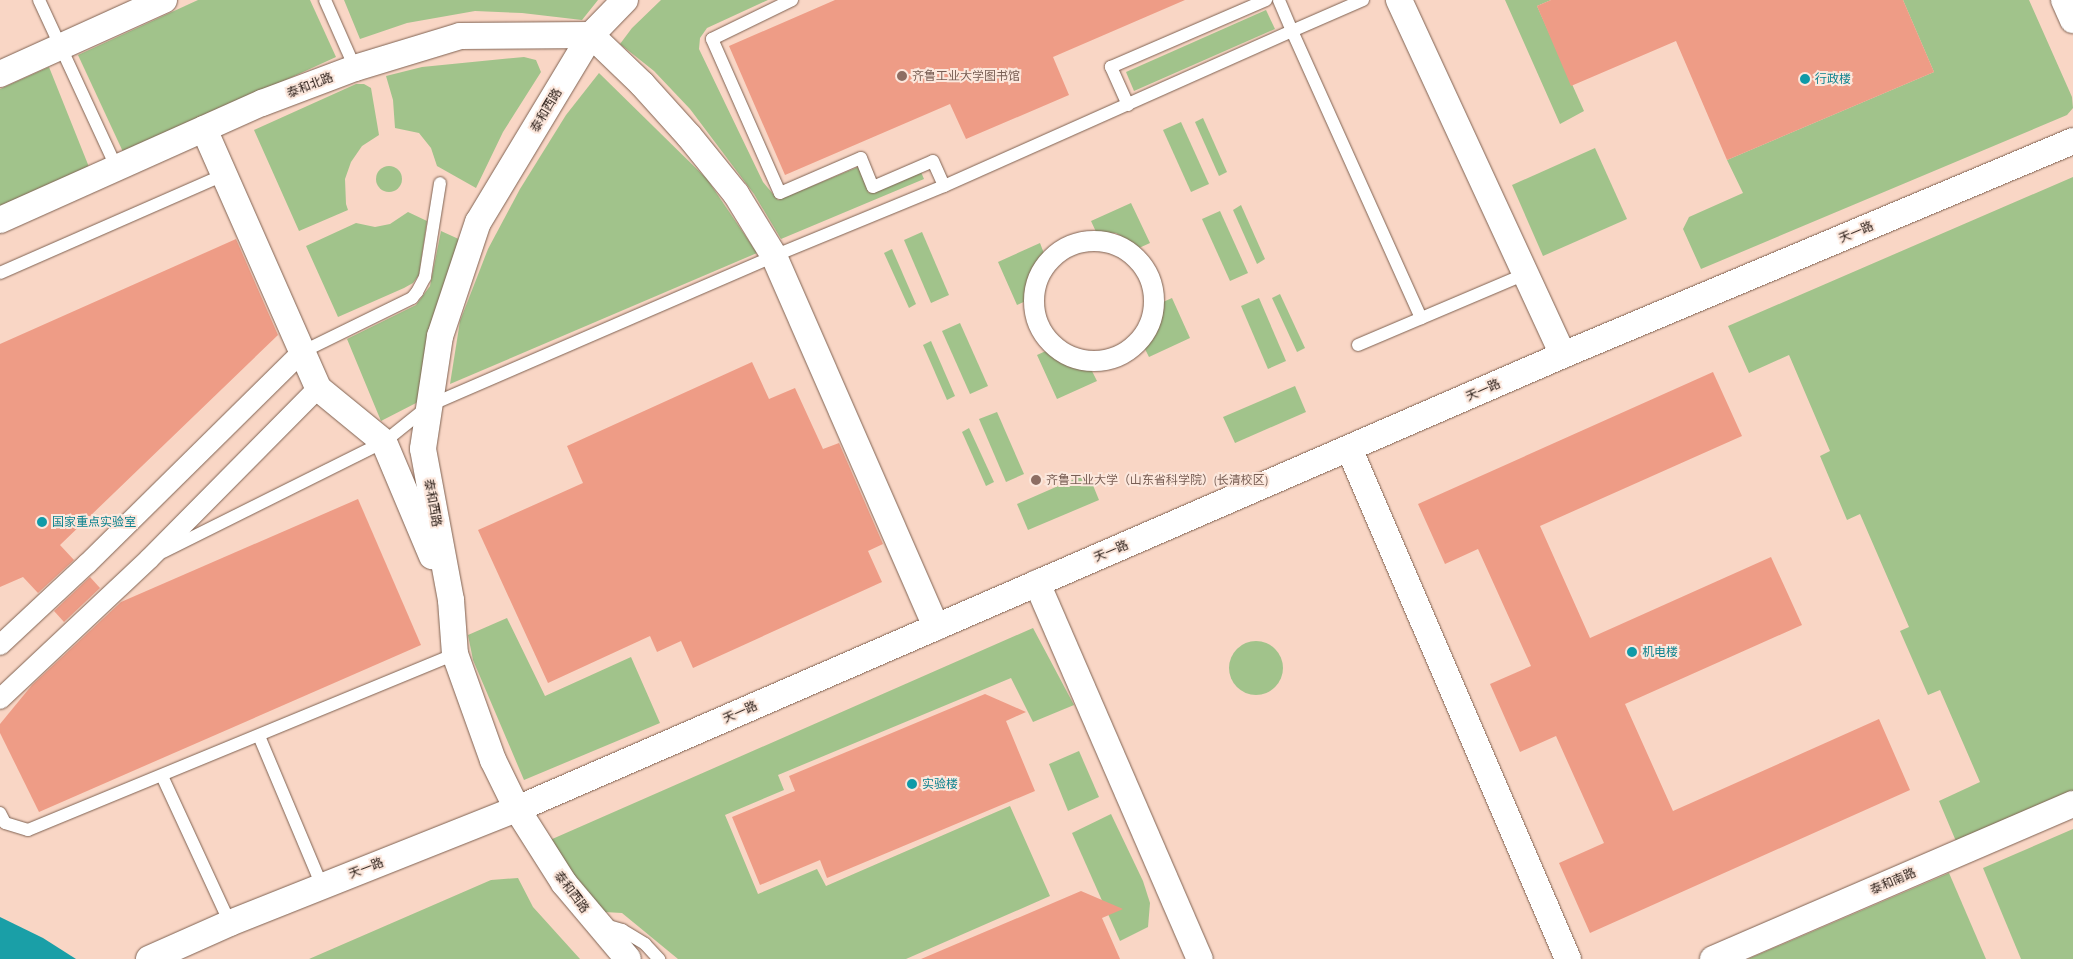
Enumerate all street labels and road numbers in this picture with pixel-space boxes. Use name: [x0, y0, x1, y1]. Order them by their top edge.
street label: 泰和北路: [285, 70, 335, 100]
street label: 泰和西路: [527, 86, 565, 134]
street label: 天一路: [1837, 218, 1875, 246]
street label: 天一路: [1464, 376, 1502, 404]
street label: 泰和西路: [422, 478, 444, 528]
street label: 天一路: [1092, 537, 1130, 565]
street label: 天一路: [721, 698, 759, 726]
street label: 天一路: [347, 855, 385, 881]
street label: 泰和南路: [1868, 865, 1918, 897]
street label: 泰和西路: [552, 868, 592, 916]

